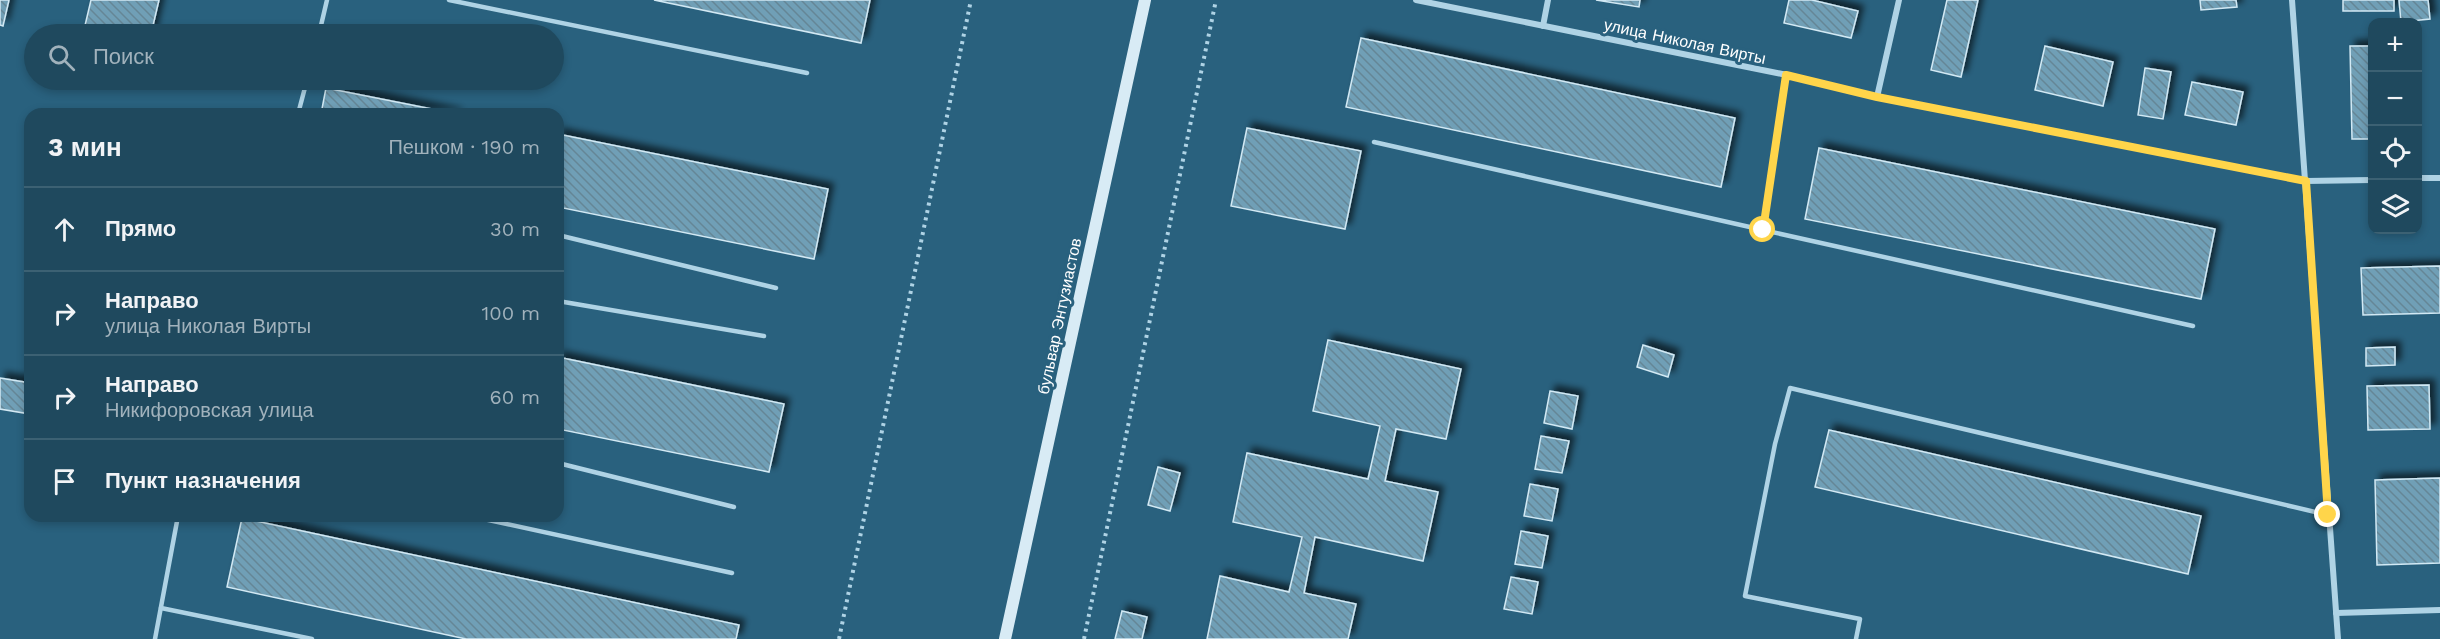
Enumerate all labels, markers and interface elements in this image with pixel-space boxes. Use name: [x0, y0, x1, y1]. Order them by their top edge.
street label: улица Николая Вирты: [1602, 15, 1768, 68]
map controls: [2368, 18, 2422, 234]
button: +: [2368, 18, 2422, 72]
search box: [24, 24, 564, 90]
icon: search: [45, 41, 78, 74]
text: Поиск: [93, 44, 154, 69]
button: −: [2368, 72, 2422, 126]
button: locate: [2368, 126, 2422, 180]
text: 3 мин: [48, 132, 122, 162]
text: Пешком · 190 m: [388, 135, 540, 159]
button: layers: [2368, 180, 2422, 234]
icon: ahead: [48, 213, 81, 246]
text: Прямо: [105, 216, 176, 241]
route start: [1749, 216, 1775, 242]
text: 30 m: [490, 217, 540, 241]
street label: бульвар Энтузиастов: [1034, 236, 1085, 396]
text: Направо: [105, 288, 199, 313]
icon: right: [48, 297, 81, 330]
text: 100 m: [481, 301, 540, 325]
text: улица Николая Вирты: [105, 314, 311, 338]
text: Направо: [105, 372, 199, 397]
icon: right: [48, 381, 81, 414]
text: 60 m: [490, 385, 540, 409]
text: Никифоровская улица: [105, 398, 314, 422]
icon: arrive: [48, 465, 81, 498]
text: Пункт назначения: [105, 468, 301, 493]
route end: [2314, 501, 2340, 527]

